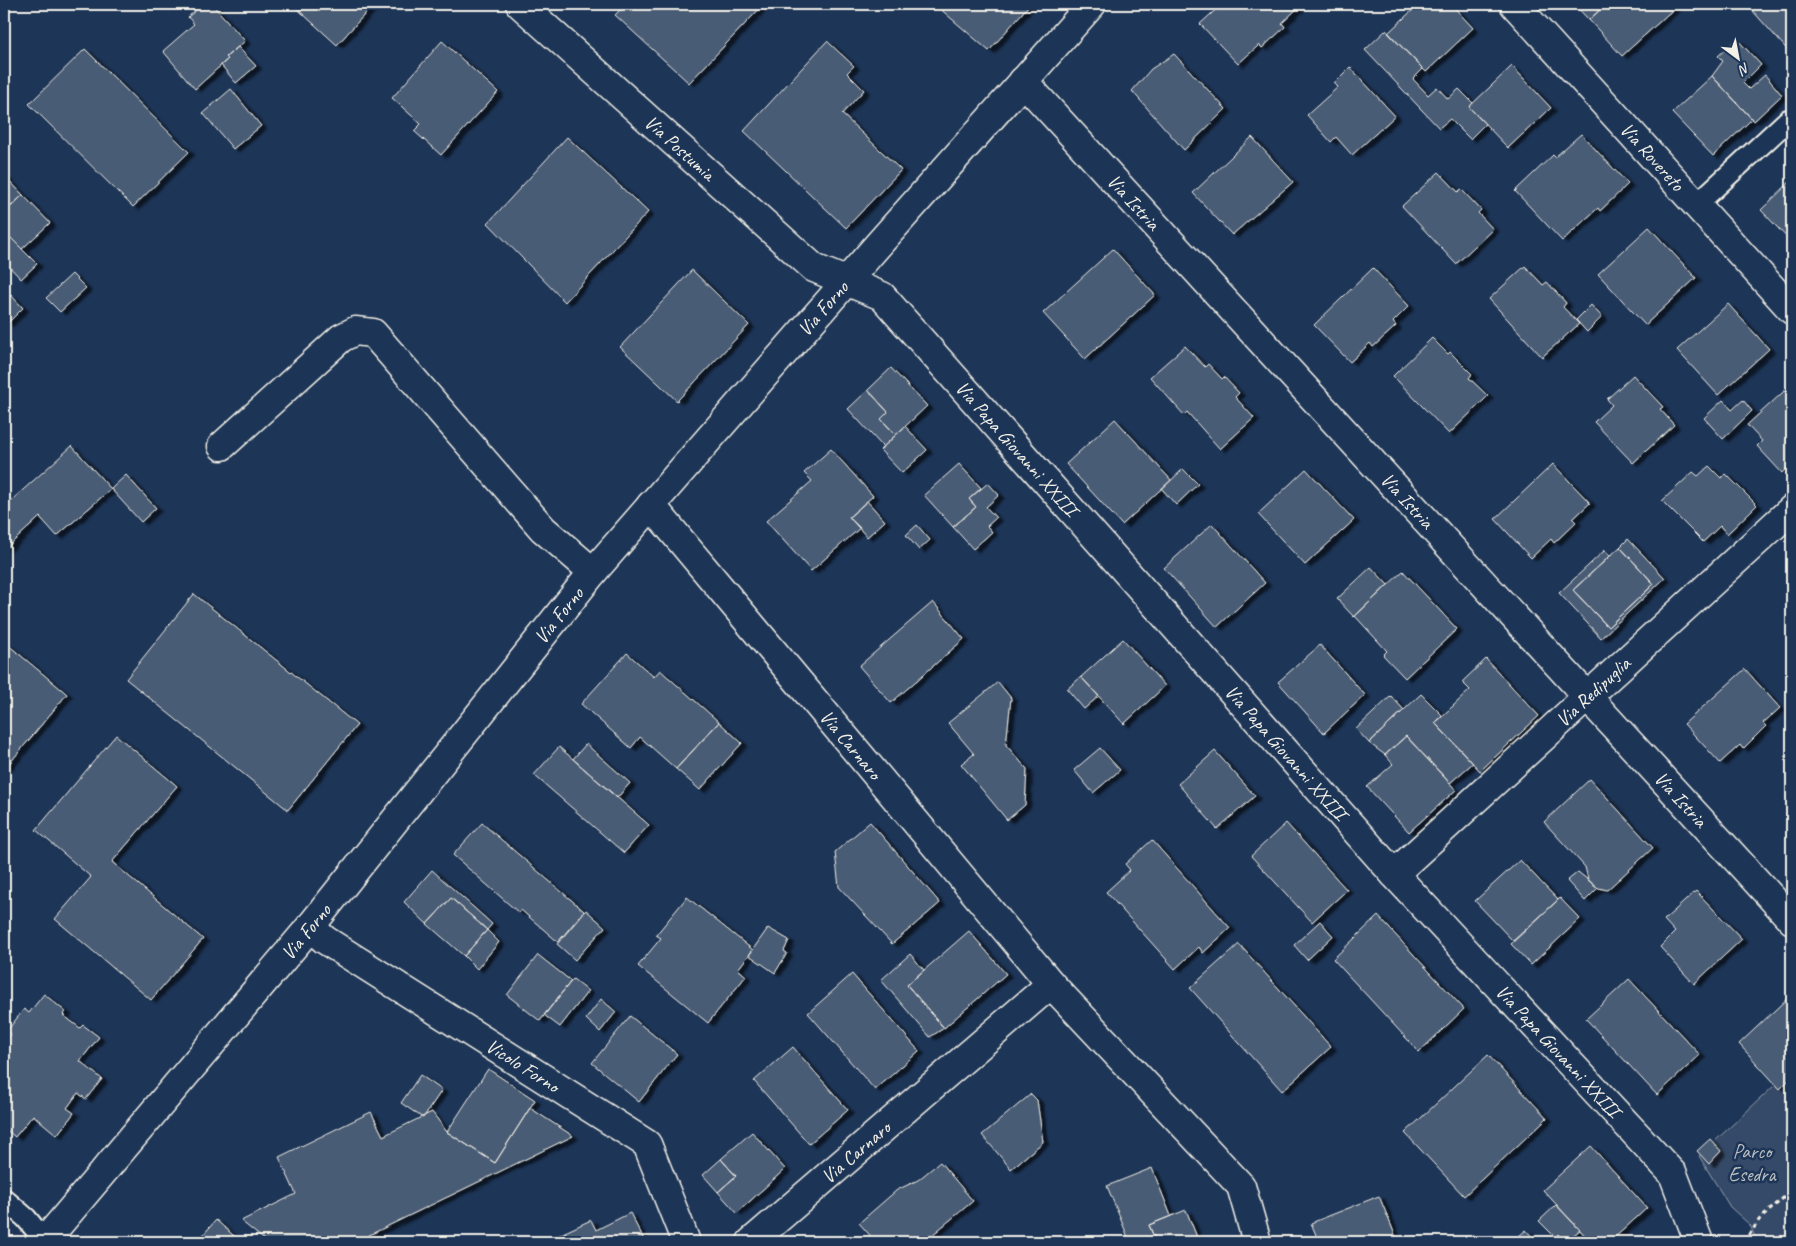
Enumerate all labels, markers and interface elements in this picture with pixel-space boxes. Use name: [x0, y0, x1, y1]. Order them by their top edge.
north arrow: [1714, 32, 1764, 82]
text: N: [1734, 59, 1753, 79]
street label: Via Postumia: [639, 110, 722, 187]
street label: Via Rovereto: [1615, 117, 1690, 197]
street label: Via Istria: [1101, 169, 1166, 236]
street label: Via Forno: [792, 275, 855, 342]
street label: Via Papa Giovanni XXIII: [950, 376, 1086, 524]
street label: Via Istria: [1375, 468, 1440, 535]
street label: Via Forno: [529, 581, 590, 649]
street label: Via Redipuglia: [1551, 651, 1637, 732]
street label: Via Papa Giovanni XXIII: [1219, 680, 1355, 828]
street label: Via Carnaro: [814, 705, 888, 786]
street label: Via Istria: [1649, 766, 1714, 834]
street label: Via Forno: [276, 898, 337, 965]
street label: Via Papa Giovanni XXIII: [1490, 979, 1628, 1125]
street label: Vicolo Forno: [481, 1033, 566, 1099]
street label: Via Carnaro: [816, 1114, 897, 1189]
park label: Parco Esedra: [1729, 1139, 1777, 1187]

